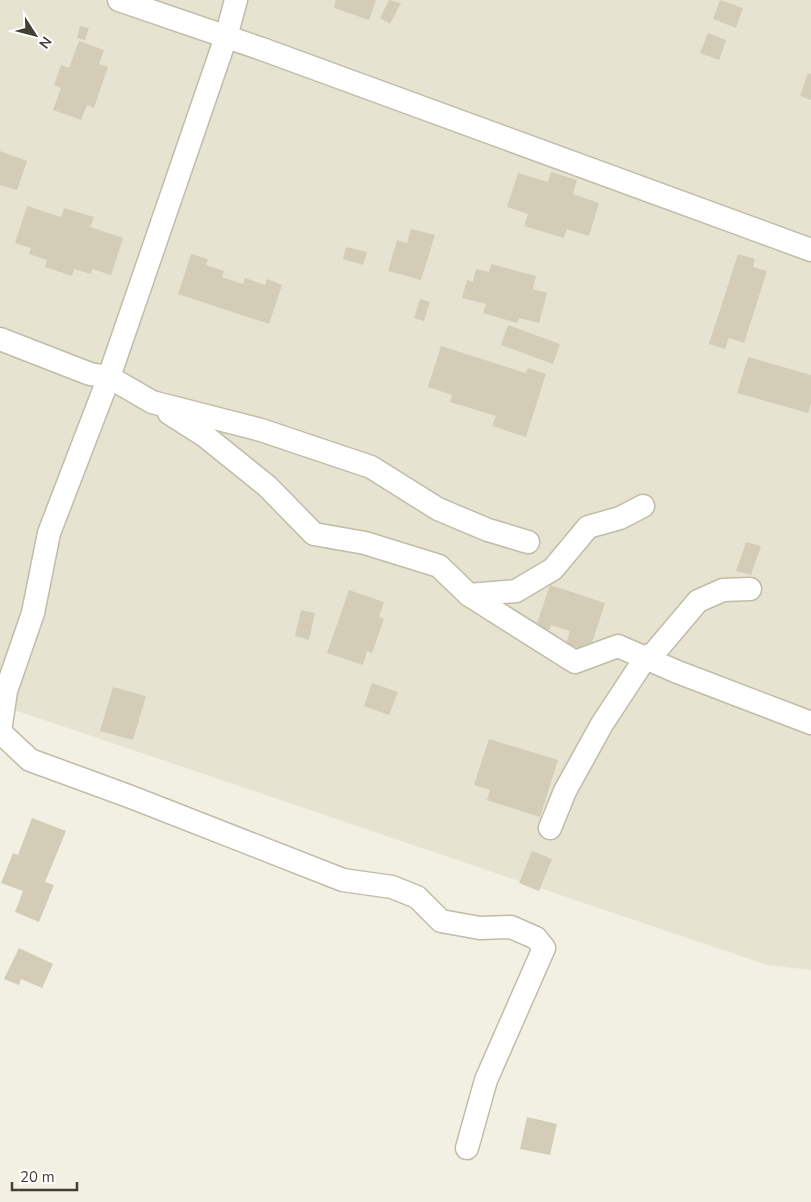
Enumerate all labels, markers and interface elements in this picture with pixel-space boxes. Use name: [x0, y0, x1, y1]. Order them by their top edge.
north arrow: [10, 10, 60, 60]
text: N: [34, 33, 56, 52]
scale bar: [12, 1160, 78, 1192]
text: 20 m: [20, 1167, 55, 1187]

